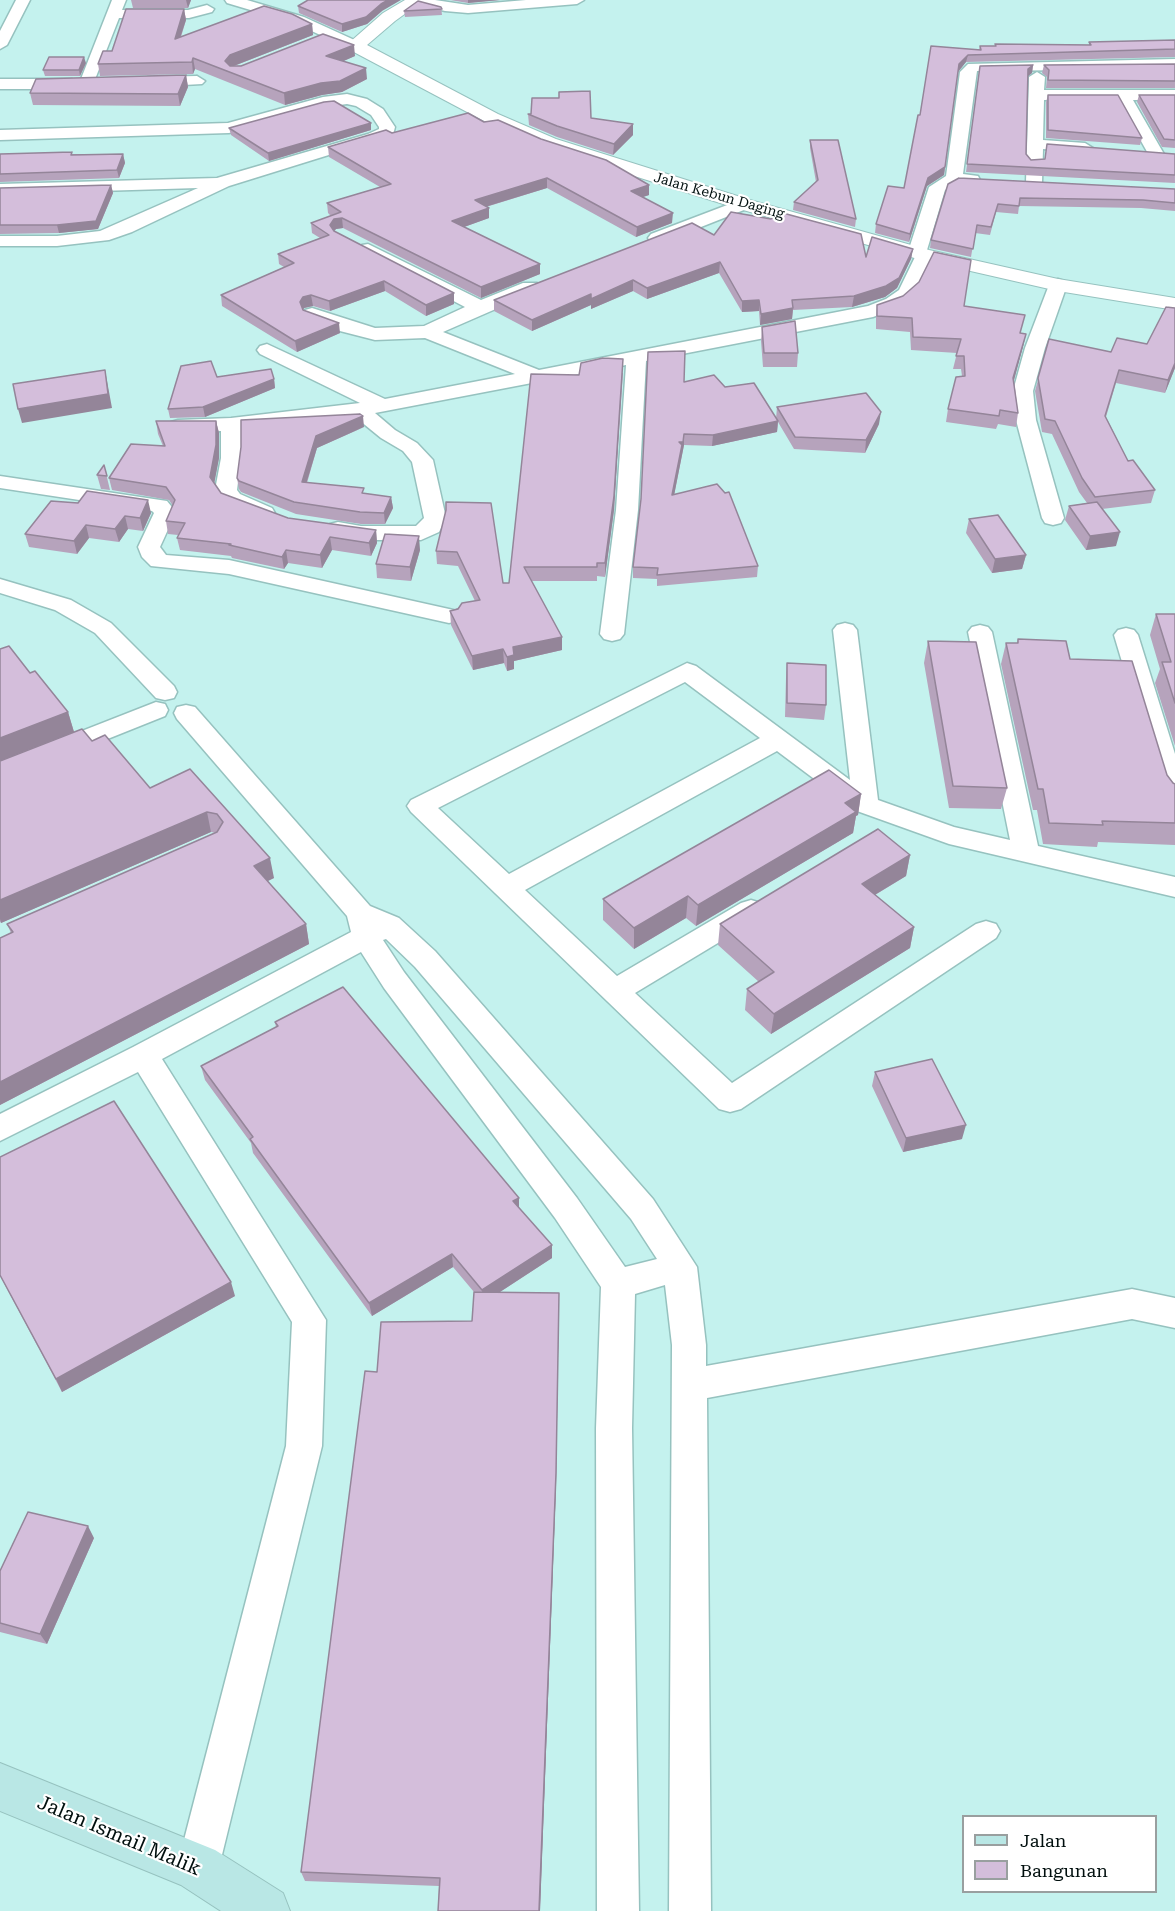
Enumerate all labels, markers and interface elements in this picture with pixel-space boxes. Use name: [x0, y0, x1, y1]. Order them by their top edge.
street label: Jalan Kebun Daging: [652, 169, 786, 223]
street label: Jalan Ismail Malik: [34, 1791, 204, 1881]
legend: [962, 1815, 1157, 1893]
text: Jalan: [1020, 1830, 1066, 1851]
text: Bangunan: [1020, 1860, 1108, 1881]

